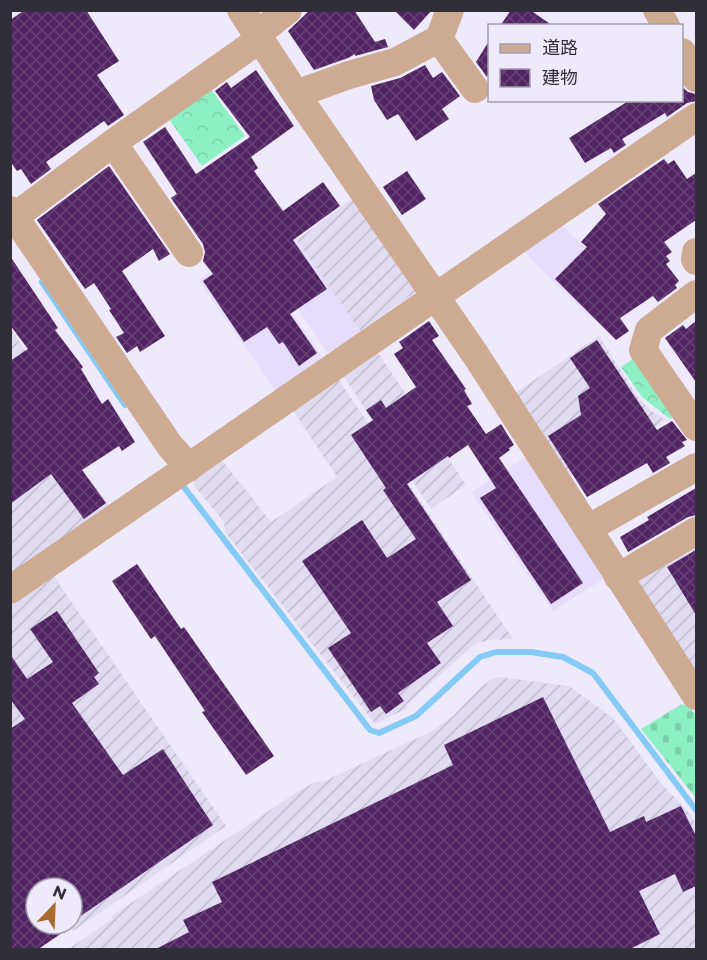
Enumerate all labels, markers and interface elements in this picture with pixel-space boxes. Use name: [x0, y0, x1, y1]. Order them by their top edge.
legend: [488, 24, 683, 102]
text: 道路: [542, 37, 578, 59]
text: 建物: [542, 67, 578, 89]
north arrow: [24, 876, 84, 936]
text: N: [50, 881, 69, 904]

